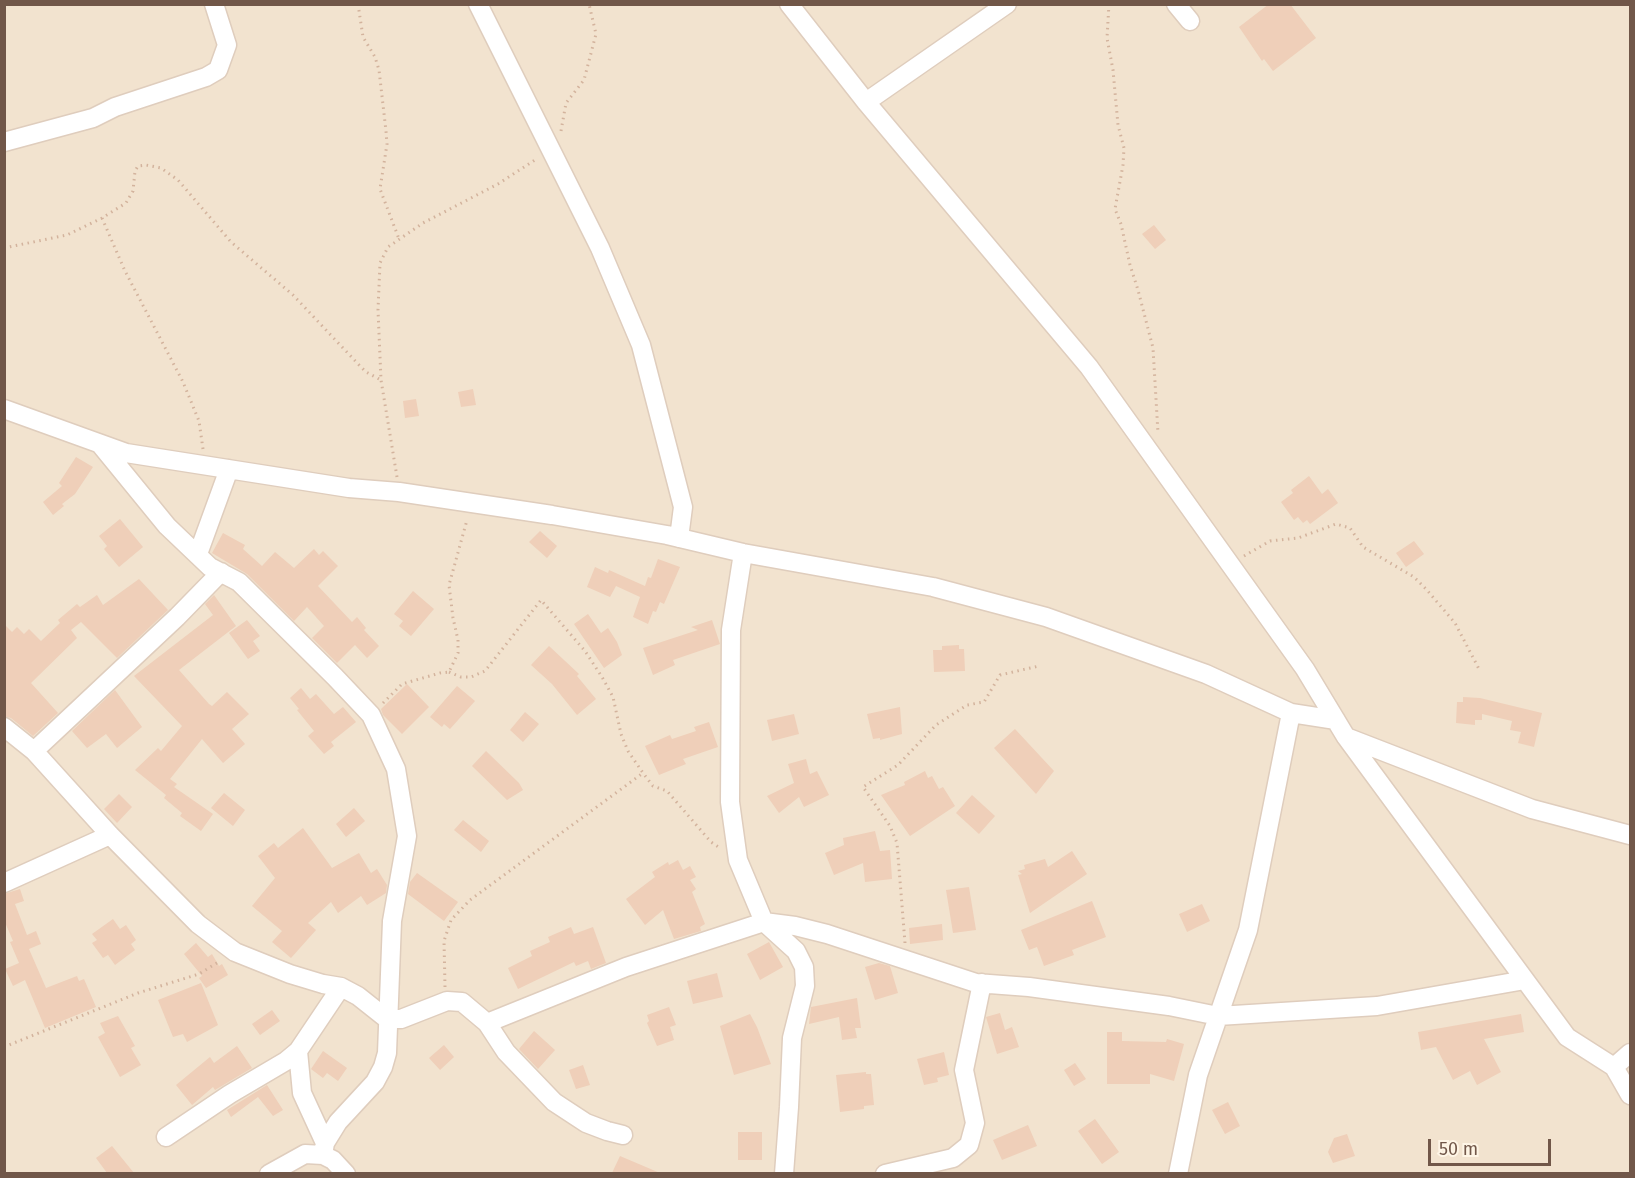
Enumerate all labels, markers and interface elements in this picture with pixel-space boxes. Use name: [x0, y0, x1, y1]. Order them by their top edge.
scale bar: [1431, 1127, 1554, 1165]
text: 50 m: [1439, 1138, 1478, 1160]

